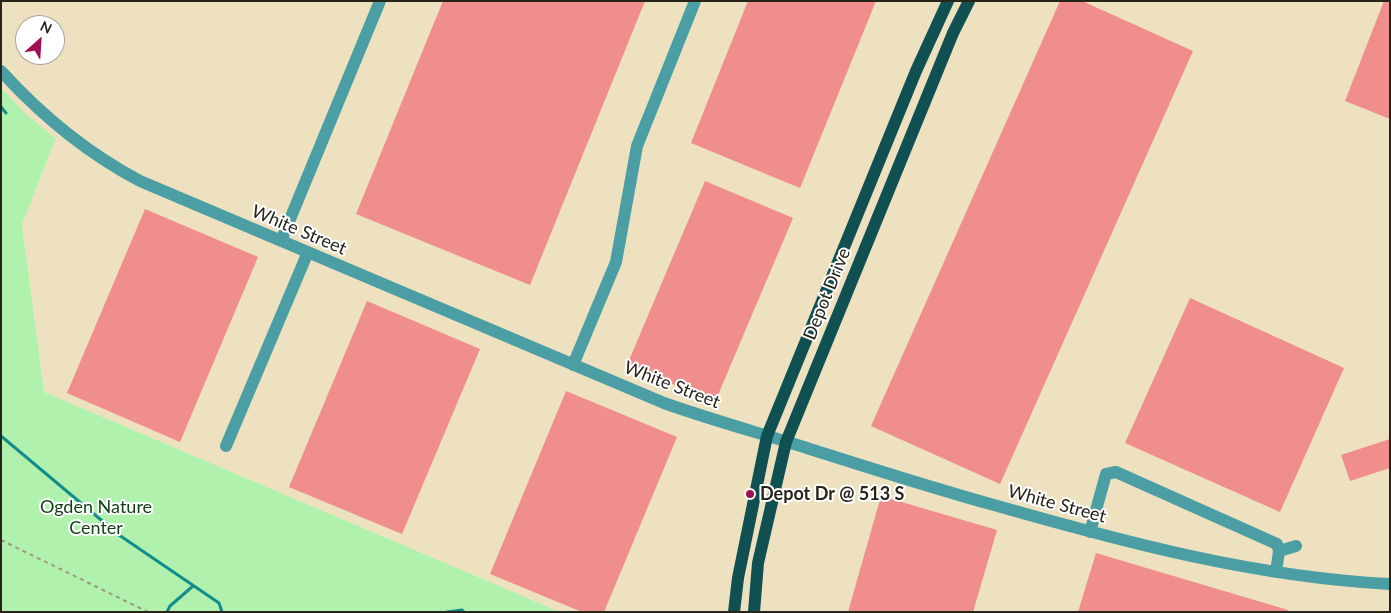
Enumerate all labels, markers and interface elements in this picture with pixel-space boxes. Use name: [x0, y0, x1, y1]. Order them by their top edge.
north arrow: [15, 15, 65, 65]
text: N: [38, 17, 55, 37]
street label: White Street: [248, 200, 350, 260]
street label: Depot Drive: [799, 245, 855, 343]
street label: White Street: [621, 357, 723, 413]
street label: White Street: [1006, 481, 1108, 527]
place label: Depot Dr @ 513 S: [760, 483, 904, 505]
marker: Depot Dr @ 513 S: [744, 488, 756, 500]
park label: Ogden Nature Center: [40, 496, 152, 538]

